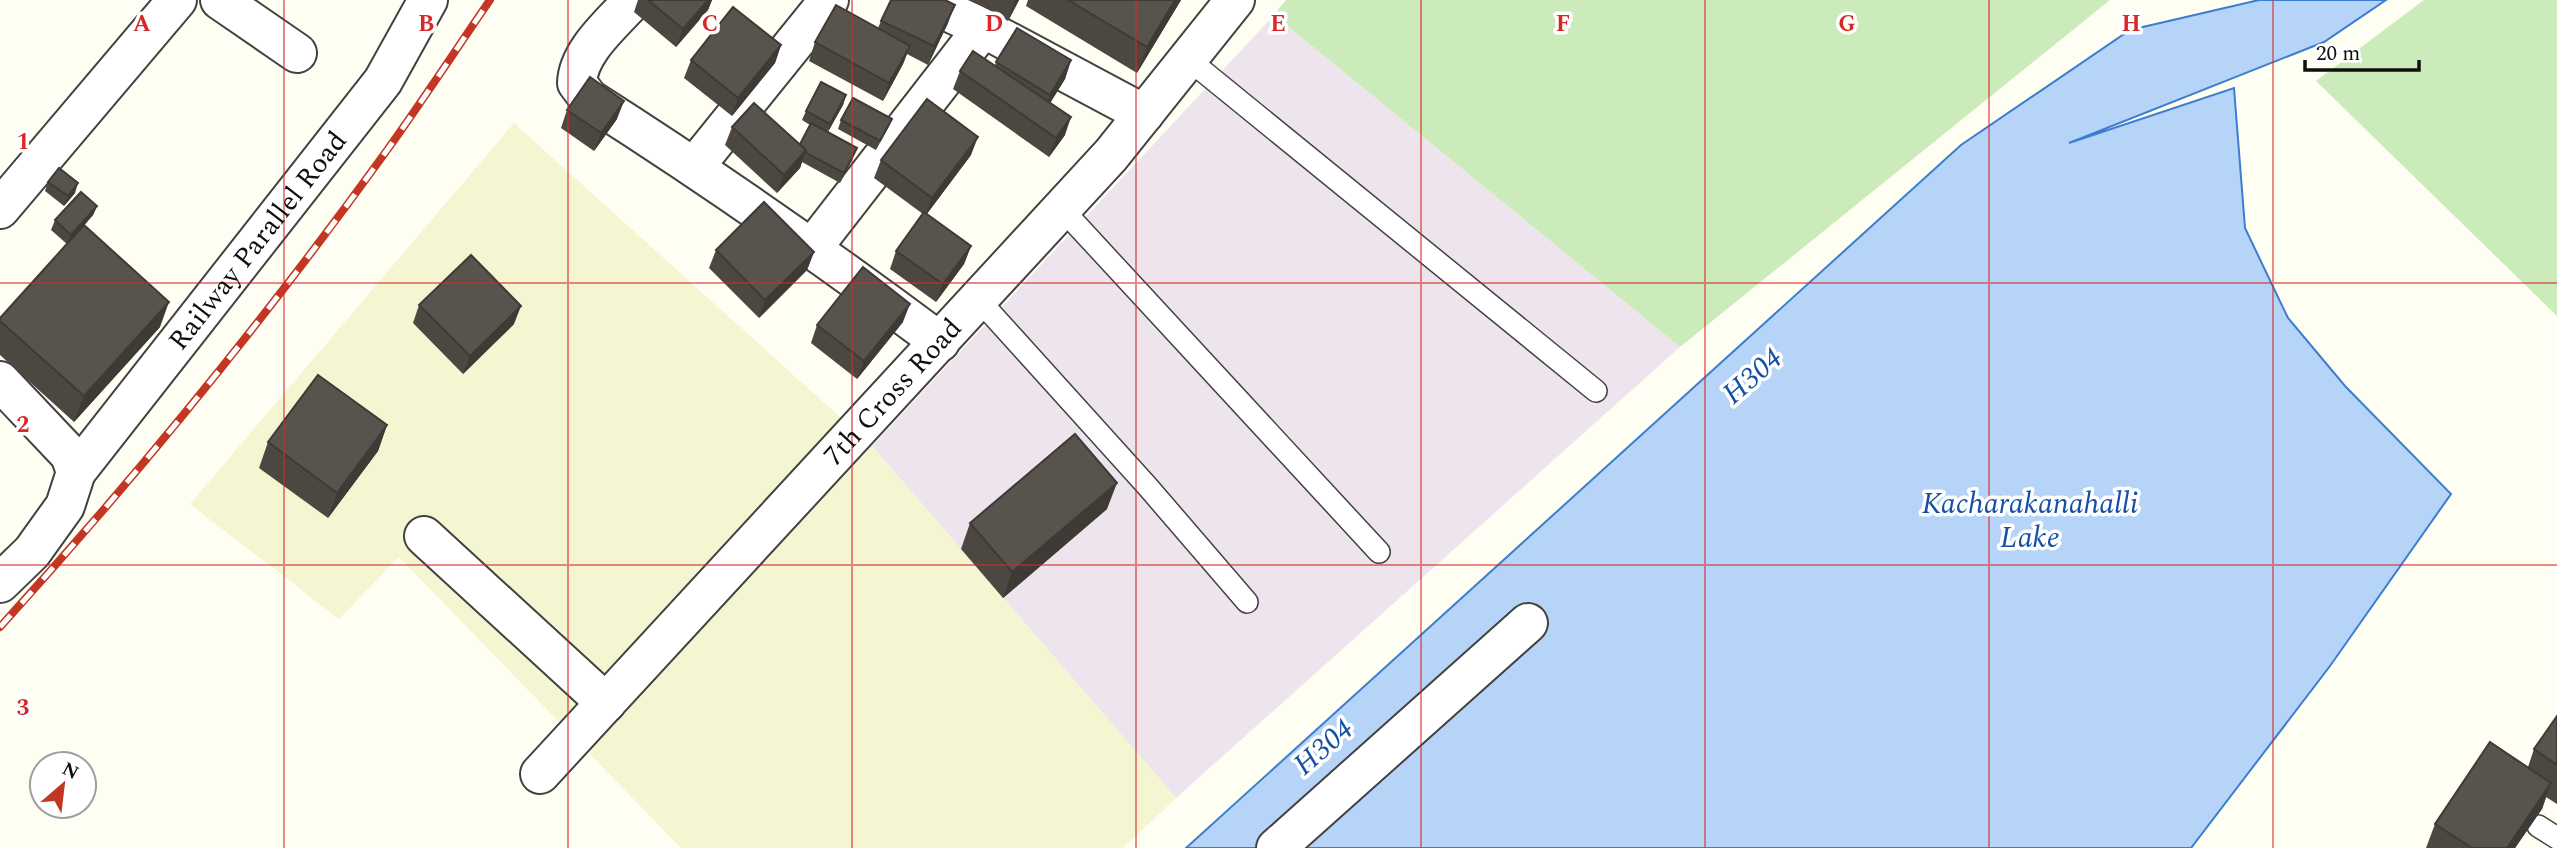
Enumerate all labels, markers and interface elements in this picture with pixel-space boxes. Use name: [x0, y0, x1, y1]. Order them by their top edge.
text: A: [133, 7, 151, 42]
text: B: [418, 7, 434, 42]
text: C: [702, 7, 718, 42]
text: D: [985, 7, 1003, 42]
text: E: [1270, 7, 1286, 42]
text: F: [1556, 7, 1570, 42]
text: G: [1838, 7, 1856, 42]
text: H: [2121, 7, 2141, 42]
scale bar: [2305, 28, 2419, 72]
text: 20 m: [2316, 38, 2360, 70]
street label: Railway Parallel Road: [158, 122, 358, 360]
text: 1: [17, 125, 29, 160]
street label: 7th Cross Road: [813, 308, 972, 475]
water label: H304: [1712, 336, 1794, 416]
text: 2: [17, 408, 30, 443]
water label: Kacharakanahalli Lake: [1922, 481, 2138, 561]
text: 3: [17, 691, 30, 726]
water label: H304: [1283, 707, 1365, 787]
north arrow: [28, 750, 98, 820]
text: N: [57, 755, 84, 788]

